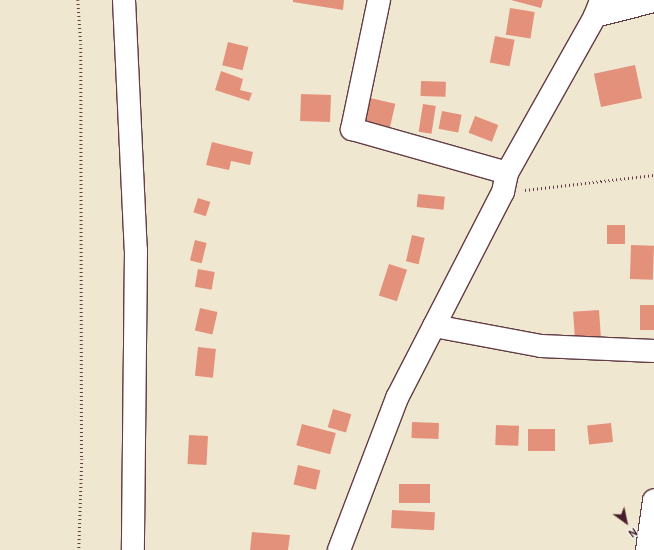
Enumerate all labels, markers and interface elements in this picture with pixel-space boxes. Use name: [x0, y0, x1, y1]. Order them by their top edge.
north arrow: [606, 502, 646, 542]
text: N: [626, 525, 639, 540]

